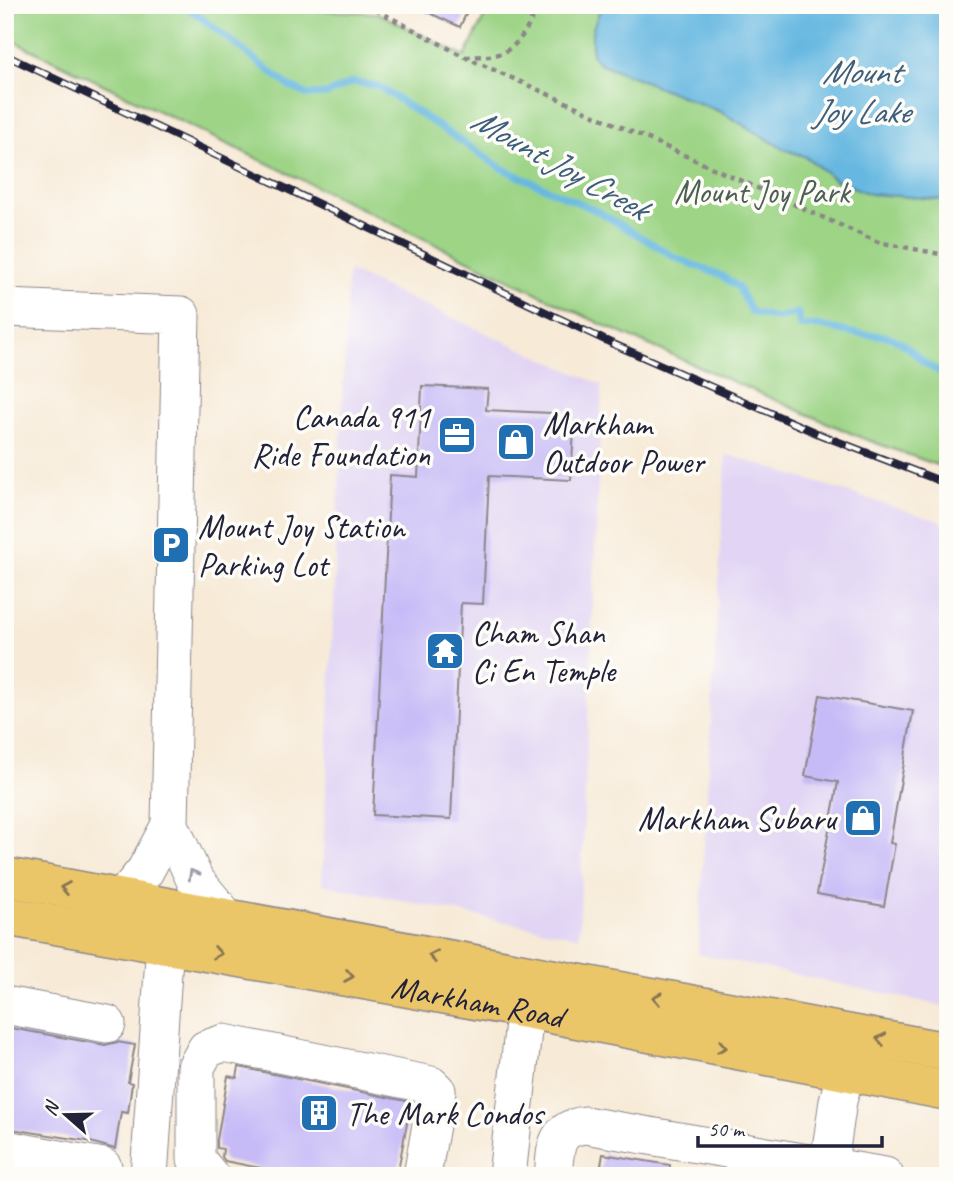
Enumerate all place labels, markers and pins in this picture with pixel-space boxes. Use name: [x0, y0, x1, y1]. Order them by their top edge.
place label: Canada 911 Ride Foundation: [252, 396, 432, 476]
place label: Markham Outdoor Power: [543, 403, 706, 483]
office icon: Canada 911 Ride Foundation: [436, 414, 478, 456]
shop icon: Markham Outdoor Power: [495, 421, 537, 463]
place label: Mount Joy Station Parking Lot: [198, 506, 407, 586]
parking icon: Mount Joy Station Parking Lot: [150, 524, 192, 566]
place label: Cham Shan Ci En Temple: [472, 612, 617, 692]
temple icon: Cham Shan Ci En Temple: [424, 630, 466, 672]
shop icon: Markham Subaru: [842, 797, 884, 839]
place label: Markham Subaru: [638, 798, 838, 840]
building icon: The Mark Condos: [298, 1092, 340, 1134]
place label: The Mark Condos: [346, 1093, 546, 1135]

